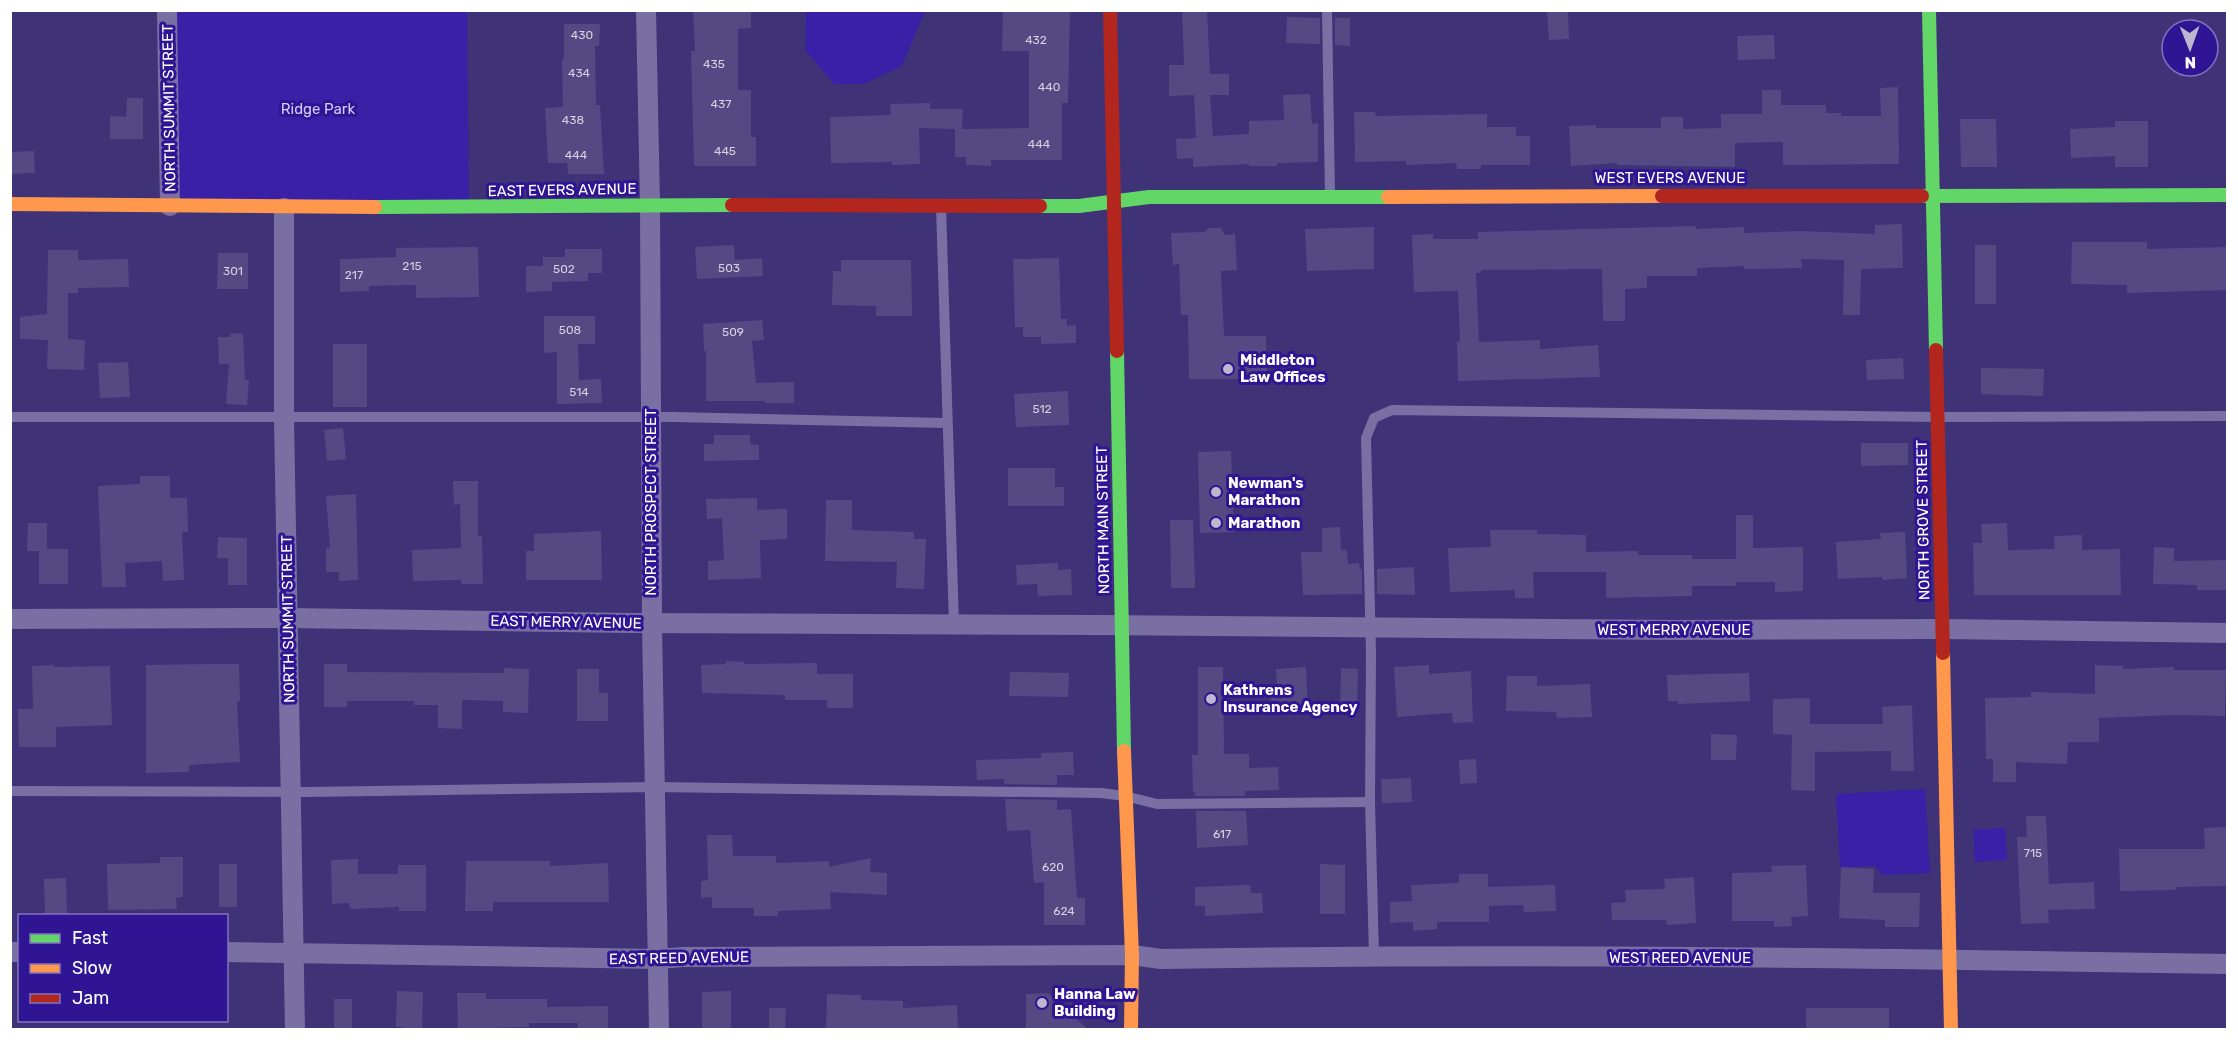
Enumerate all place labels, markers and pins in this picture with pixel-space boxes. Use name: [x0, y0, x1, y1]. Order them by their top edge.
place label: Middleton Law Offices: [1240, 351, 1325, 386]
marker: Middleton Law Offices: [1221, 362, 1235, 376]
place label: Newman's Marathon: [1228, 474, 1304, 509]
marker: Newman's Marathon: [1209, 485, 1223, 499]
place label: Marathon: [1228, 514, 1300, 532]
marker: Marathon: [1209, 516, 1223, 530]
place label: Kathrens Insurance Agency: [1223, 681, 1357, 716]
marker: Kathrens Insurance Agency: [1204, 692, 1218, 706]
place label: Hanna Law Building: [1054, 985, 1136, 1020]
marker: Hanna Law Building: [1035, 996, 1049, 1010]

